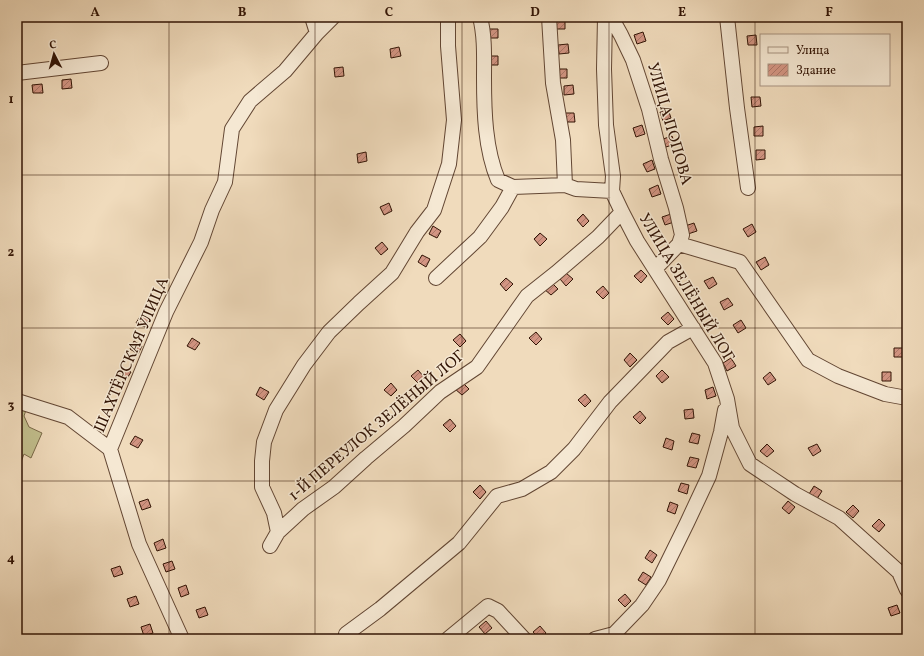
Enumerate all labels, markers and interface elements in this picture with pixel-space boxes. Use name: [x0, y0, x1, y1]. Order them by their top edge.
text: A: [90, 4, 100, 22]
text: B: [238, 4, 247, 22]
text: C: [385, 4, 393, 22]
text: D: [530, 4, 540, 22]
text: E: [678, 4, 686, 22]
text: F: [825, 4, 833, 22]
north arrow: [34, 34, 74, 74]
legend: [760, 34, 890, 86]
text: С: [49, 38, 57, 53]
text: Улица: [796, 43, 829, 59]
street label: УЛИЦА ПОПОВА: [641, 60, 697, 188]
text: Здание: [796, 63, 836, 79]
text: 1: [8, 91, 14, 109]
street label: УЛИЦА ЗЕЛЁНЫЙ ЛОГ: [633, 209, 739, 367]
text: 2: [8, 244, 15, 262]
street label: ШАХТЁРСКАЯ УЛИЦА: [89, 274, 175, 436]
street label: 1-Й ПЕРЕУЛОК ЗЕЛЁНЫЙ ЛОГ: [284, 345, 470, 507]
text: 3: [8, 397, 15, 415]
text: 4: [7, 550, 15, 568]

